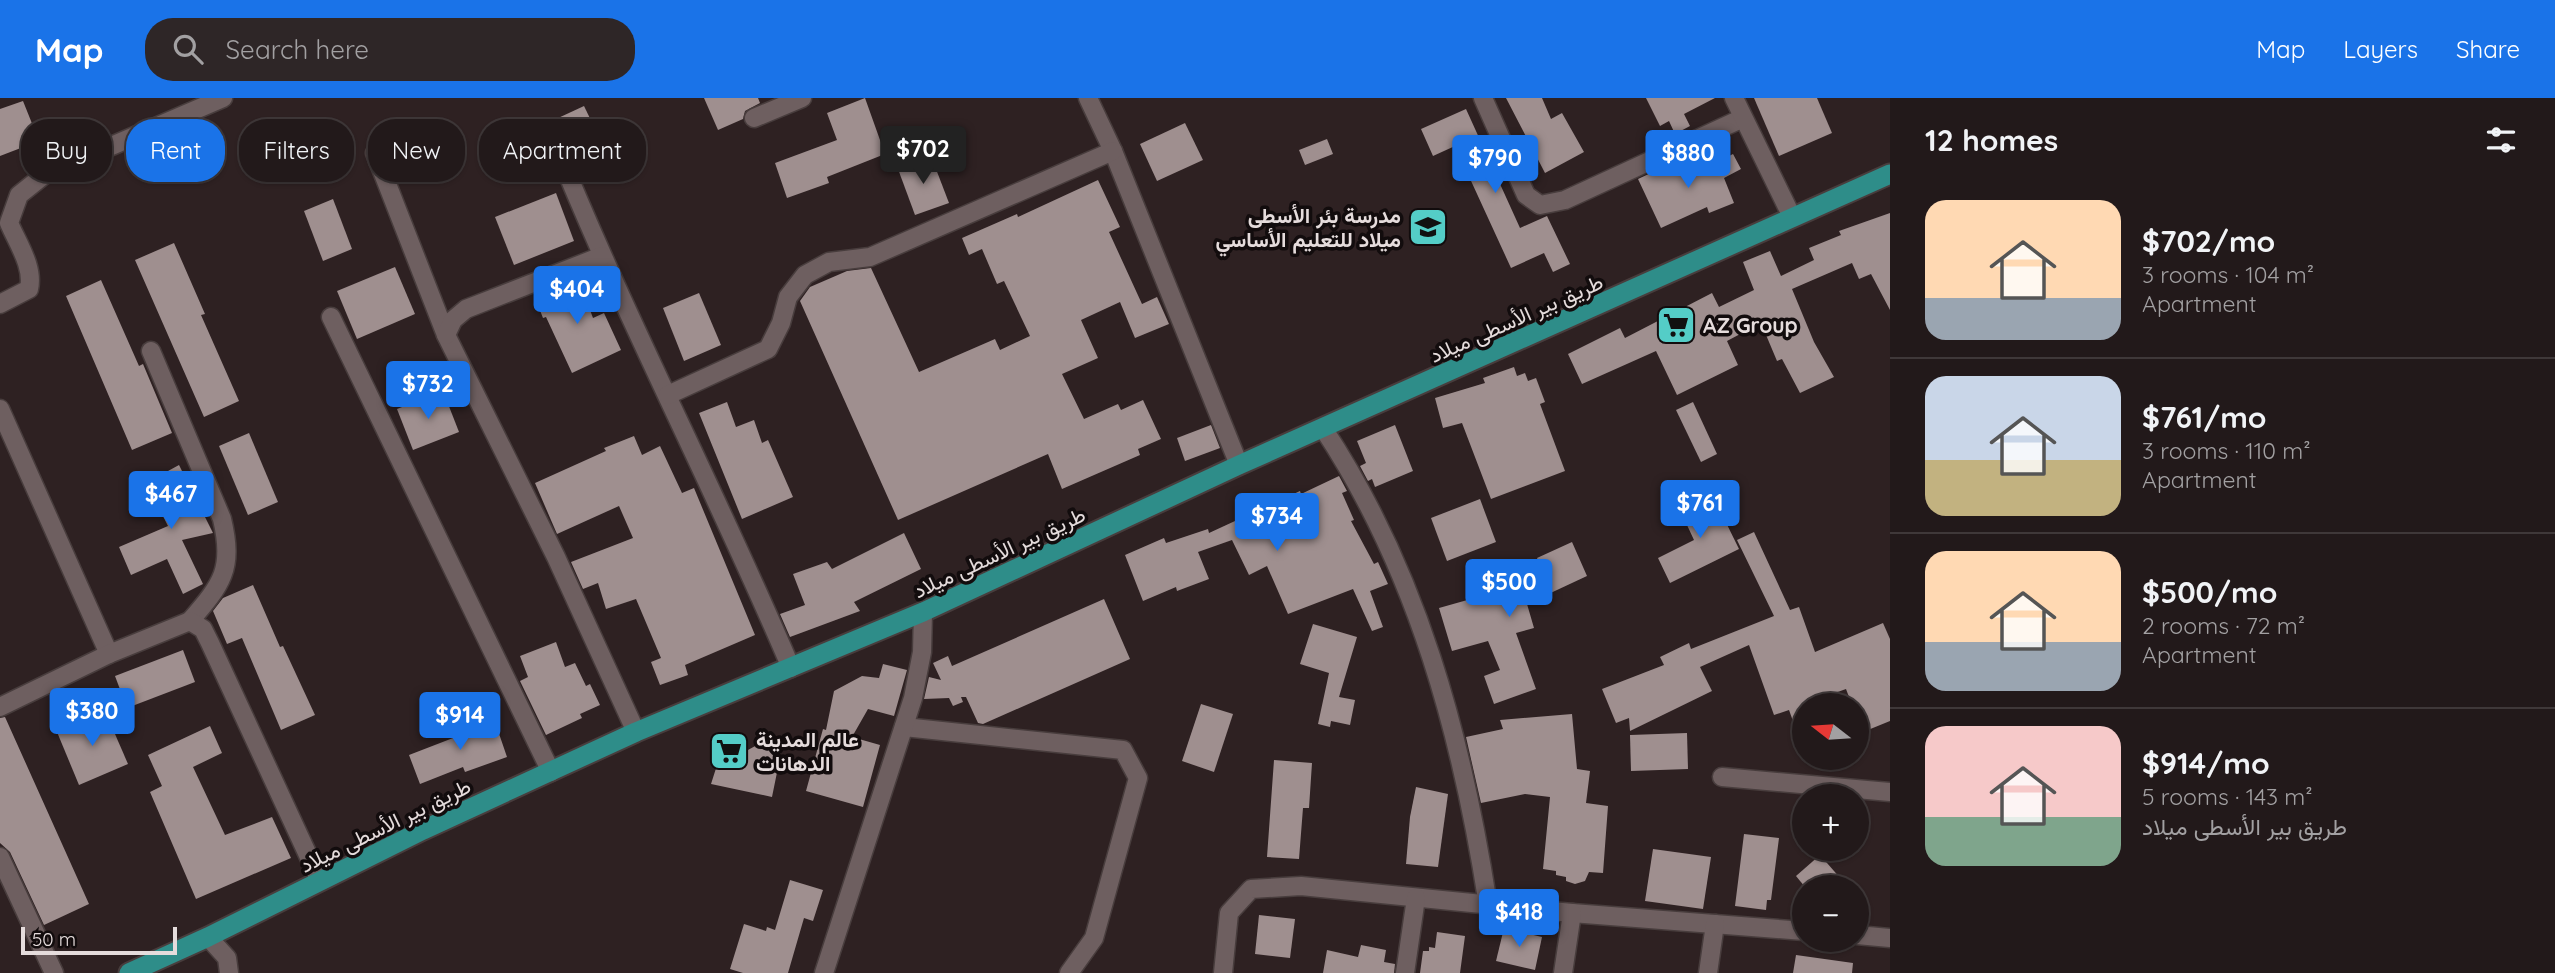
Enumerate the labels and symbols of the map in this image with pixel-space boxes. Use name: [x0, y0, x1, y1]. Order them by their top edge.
pin: $702: [882, 126, 964, 186]
pin: $880: [1647, 130, 1729, 190]
pin: $790: [1454, 136, 1536, 195]
place label: مدرسة بئر الأسطى ميلاد للتعليم الأساسي: [1216, 202, 1401, 257]
school or university icon: مدرسة بئر الأسطى ميلاد للتعليم الأساسي: [1407, 206, 1449, 248]
pin: $404: [536, 266, 618, 326]
street label: طريق بير الأسطى ميلاد: [1425, 268, 1607, 369]
supermarket icon: AZ Group: [1655, 304, 1697, 346]
place label: AZ Group: [1703, 312, 1798, 338]
pin: $732: [387, 362, 469, 421]
pin: $467: [130, 472, 212, 531]
pin: $761: [1659, 480, 1741, 540]
pin: $734: [1236, 494, 1318, 553]
street label: طريق بير الأسطى ميلاد: [909, 501, 1090, 604]
pin: $500: [1468, 560, 1550, 619]
pin: $380: [51, 688, 133, 748]
pin: $914: [419, 692, 501, 752]
north arrow: [1792, 693, 1869, 770]
place label: عالم المدينة الدهانات: [756, 726, 859, 776]
supermarket icon: عالم المدينة الدهانات: [708, 730, 750, 772]
street label: طريق بير الأسطى ميلاد: [295, 772, 475, 879]
pin: $418: [1478, 890, 1560, 949]
scale bar: [21, 924, 177, 956]

